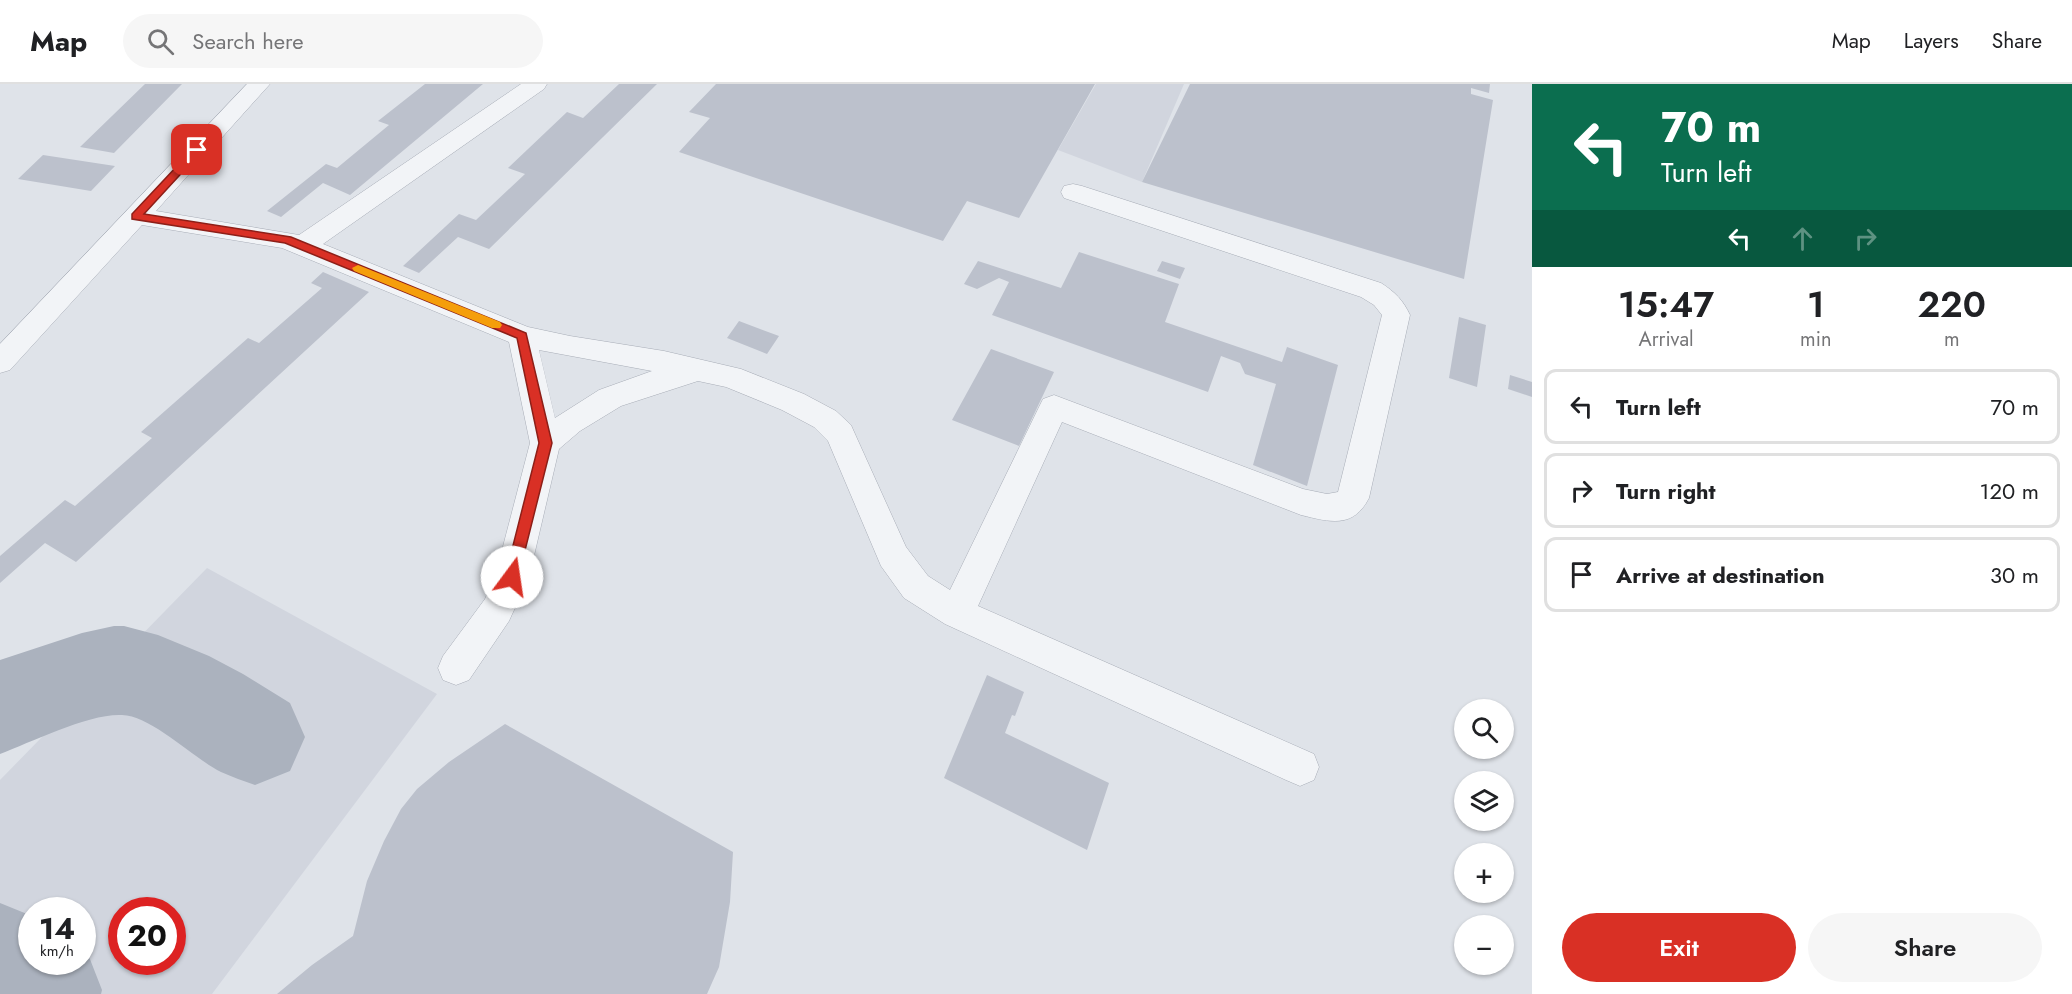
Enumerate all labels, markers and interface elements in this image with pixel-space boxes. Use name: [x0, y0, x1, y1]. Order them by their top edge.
search box: [123, 14, 543, 68]
text: Map: [30, 21, 87, 62]
icon: search: [144, 25, 177, 58]
text: Search here: [192, 25, 304, 57]
text: Map: [1832, 26, 1871, 56]
text: Layers: [1904, 26, 1959, 56]
text: Share: [1992, 26, 2042, 56]
text: 70 m: [1661, 97, 1761, 158]
icon: left: [1562, 108, 1640, 186]
pin: [171, 124, 222, 175]
icon: arrive: [180, 133, 213, 166]
text: Turn left: [1661, 153, 1751, 192]
icon: left: [1723, 222, 1756, 255]
icon: ahead: [1786, 222, 1819, 255]
icon: right: [1849, 222, 1882, 255]
text: 15:47: [1618, 278, 1714, 330]
text: 1: [1807, 278, 1825, 330]
text: 220: [1917, 278, 1986, 330]
text: Arrival: [1638, 325, 1694, 354]
text: min: [1800, 325, 1831, 354]
text: m: [1944, 325, 1959, 354]
icon: left: [1565, 390, 1598, 423]
text: Turn left: [1616, 391, 1701, 423]
text: 70 m: [1990, 391, 2039, 423]
icon: right: [1565, 474, 1598, 507]
text: Turn right: [1616, 475, 1716, 507]
text: 120 m: [1980, 475, 2039, 507]
position arrow: [480, 545, 544, 609]
icon: arrive: [1565, 558, 1598, 591]
text: Arrive at destination: [1616, 559, 1825, 591]
text: 30 m: [1990, 559, 2039, 591]
map controls: [1454, 699, 1514, 975]
button: search: [1454, 699, 1514, 759]
button: layers: [1454, 771, 1514, 831]
button: +: [1454, 843, 1514, 903]
speed limit sign: 20: [108, 897, 186, 975]
text: 14: [39, 907, 75, 950]
button: Exit: [1562, 913, 1796, 982]
button: Share: [1808, 913, 2042, 982]
button: −: [1454, 915, 1514, 975]
text: km/h: [40, 940, 74, 962]

